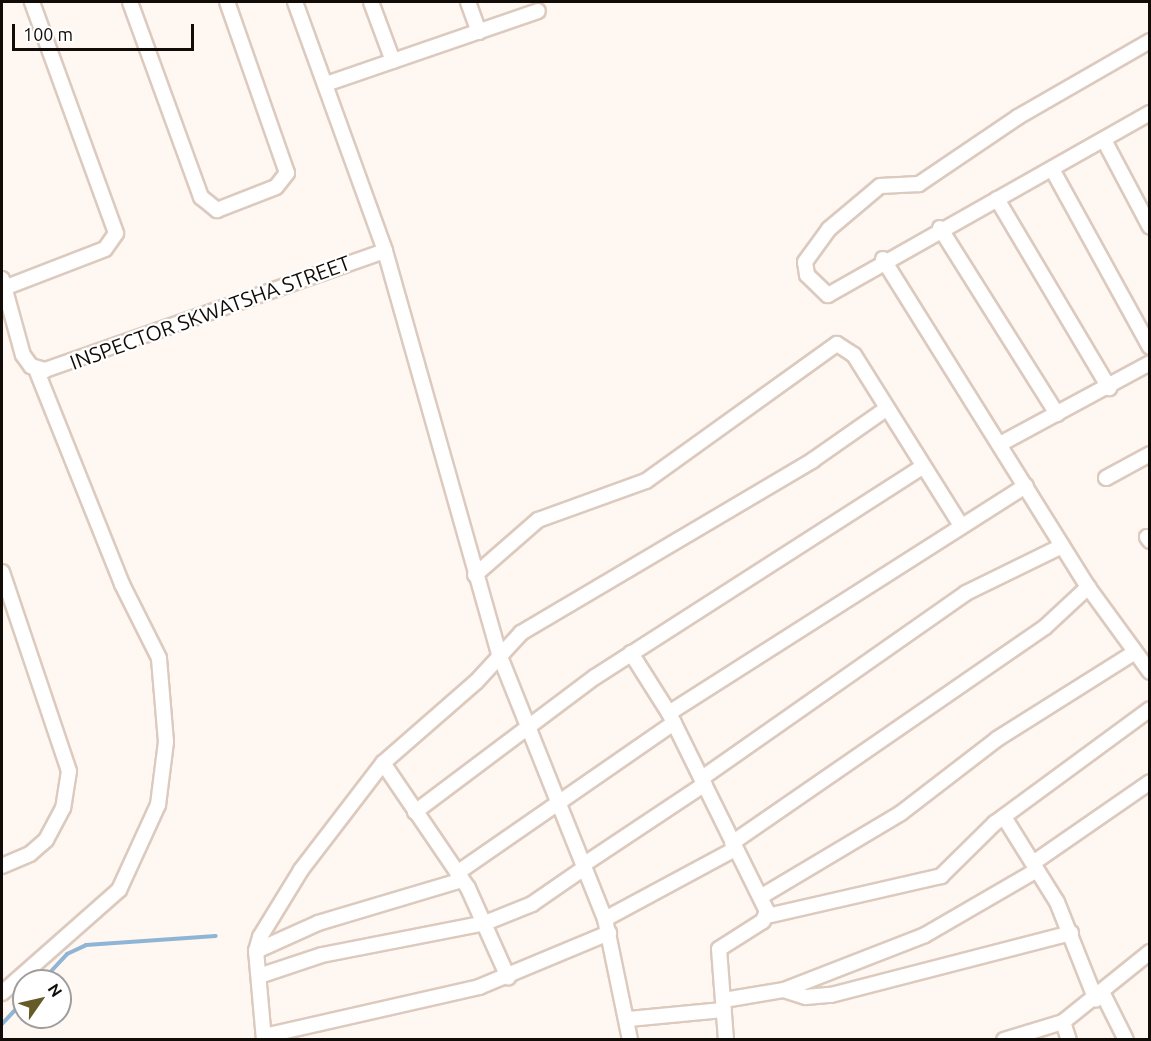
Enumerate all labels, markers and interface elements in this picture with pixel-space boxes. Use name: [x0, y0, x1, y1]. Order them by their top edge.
scale bar: [15, 12, 196, 50]
text: 100 m: [23, 24, 73, 44]
street label: INSPECTOR SKWATSHA STREET: [66, 249, 354, 375]
north arrow: [12, 969, 72, 1029]
text: N: [44, 980, 66, 1000]

